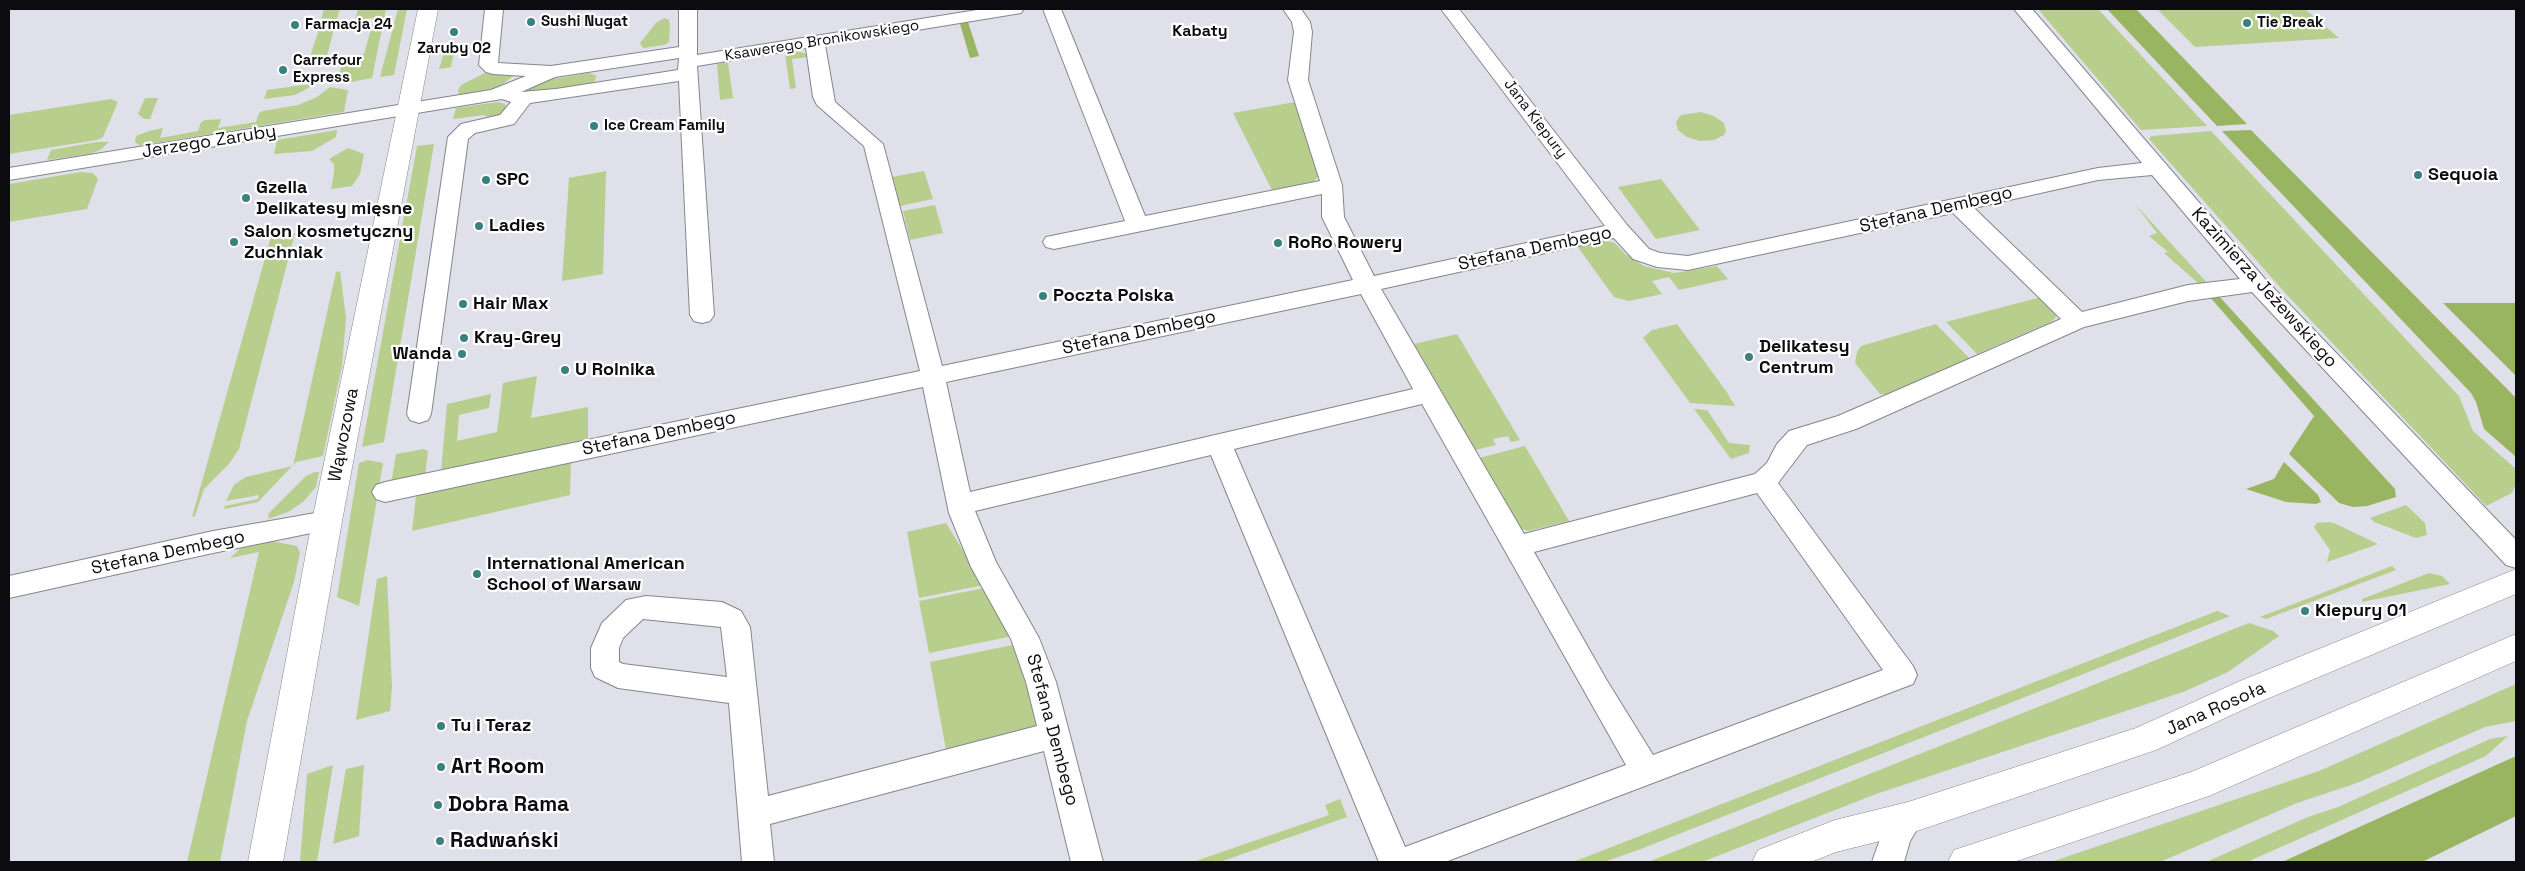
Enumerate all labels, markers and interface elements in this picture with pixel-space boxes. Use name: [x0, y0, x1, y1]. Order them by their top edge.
place label: Sushi Nugat: [541, 13, 628, 31]
place label: Tie Break: [2257, 14, 2324, 32]
place label: Farmacja 24: [305, 16, 392, 34]
marker: Sushi Nugat: [525, 16, 537, 28]
street label: Ksawerego Bronikowskiego: [723, 17, 921, 65]
marker: Tie Break: [2241, 17, 2253, 29]
marker: Farmacja 24: [289, 19, 301, 31]
district label: Kabaty: [1172, 22, 1228, 42]
marker: Zaruby 02: [448, 26, 460, 38]
place label: Zaruby 02: [417, 40, 491, 58]
place label: Carrefour Express: [293, 52, 362, 87]
marker: Carrefour Express: [277, 64, 289, 76]
street label: Jana Kiepury: [1499, 76, 1571, 162]
place label: Ice Cream Family: [604, 117, 725, 135]
marker: Ice Cream Family: [588, 120, 600, 132]
street label: Jerzego Zaruby: [140, 121, 278, 163]
place label: Sequoia: [2428, 164, 2498, 186]
place label: SPC: [496, 169, 529, 191]
marker: Sequoia: [2412, 169, 2424, 181]
marker: SPC: [480, 174, 492, 186]
place label: Gzella Delikatesy mięsne: [256, 177, 412, 220]
street label: Stefana Dembego: [1857, 182, 2015, 238]
marker: Gzella Delikatesy mięsne: [240, 192, 252, 204]
street label: Kazimierza Jeżewskiego: [2186, 203, 2342, 373]
place label: Ladies: [489, 215, 545, 237]
marker: Ladies: [473, 220, 485, 232]
place label: Salon kosmetyczny Zuchniak: [244, 221, 413, 264]
street label: Stefana Dembego: [1456, 222, 1614, 276]
place label: RoRo Rowery: [1288, 232, 1402, 254]
marker: Salon kosmetyczny Zuchniak: [228, 236, 240, 248]
marker: RoRo Rowery: [1272, 237, 1284, 249]
place label: Poczta Polska: [1053, 285, 1174, 307]
marker: Poczta Polska: [1037, 290, 1049, 302]
place label: Hair Max: [473, 293, 549, 315]
marker: Hair Max: [457, 298, 469, 310]
street label: Stefana Dembego: [1060, 306, 1218, 360]
place label: Kray-Grey: [474, 327, 561, 349]
marker: Kray-Grey: [458, 332, 470, 344]
place label: Delikatesy Centrum: [1759, 336, 1849, 378]
place label: Wanda: [393, 343, 452, 365]
marker: Wanda: [456, 348, 468, 360]
marker: Delikatesy Centrum: [1743, 351, 1755, 363]
place label: U Rolnika: [575, 359, 655, 381]
marker: U Rolnika: [559, 364, 571, 376]
street label: Wąwozowa: [324, 386, 364, 484]
street label: Stefana Dembego: [580, 407, 738, 461]
street label: Stefana Dembego: [89, 526, 247, 580]
place label: International American School of Warsaw: [487, 553, 685, 596]
marker: International American School of Warsaw: [471, 568, 483, 580]
place label: Kiepury 01: [2315, 600, 2407, 622]
marker: Kiepury 01: [2299, 605, 2311, 617]
street label: Stefana Dembego: [1021, 652, 1083, 808]
street label: Jana Rosoła: [2163, 677, 2269, 741]
place label: Tu i Teraz: [451, 715, 531, 737]
marker: Tu i Teraz: [435, 720, 447, 732]
place label: Art Room: [451, 754, 544, 780]
marker: Art Room: [435, 761, 447, 773]
place label: Dobra Rama: [448, 792, 569, 818]
marker: Dobra Rama: [432, 799, 444, 811]
place label: Radwański: [450, 828, 559, 854]
marker: Radwański: [434, 835, 446, 847]

